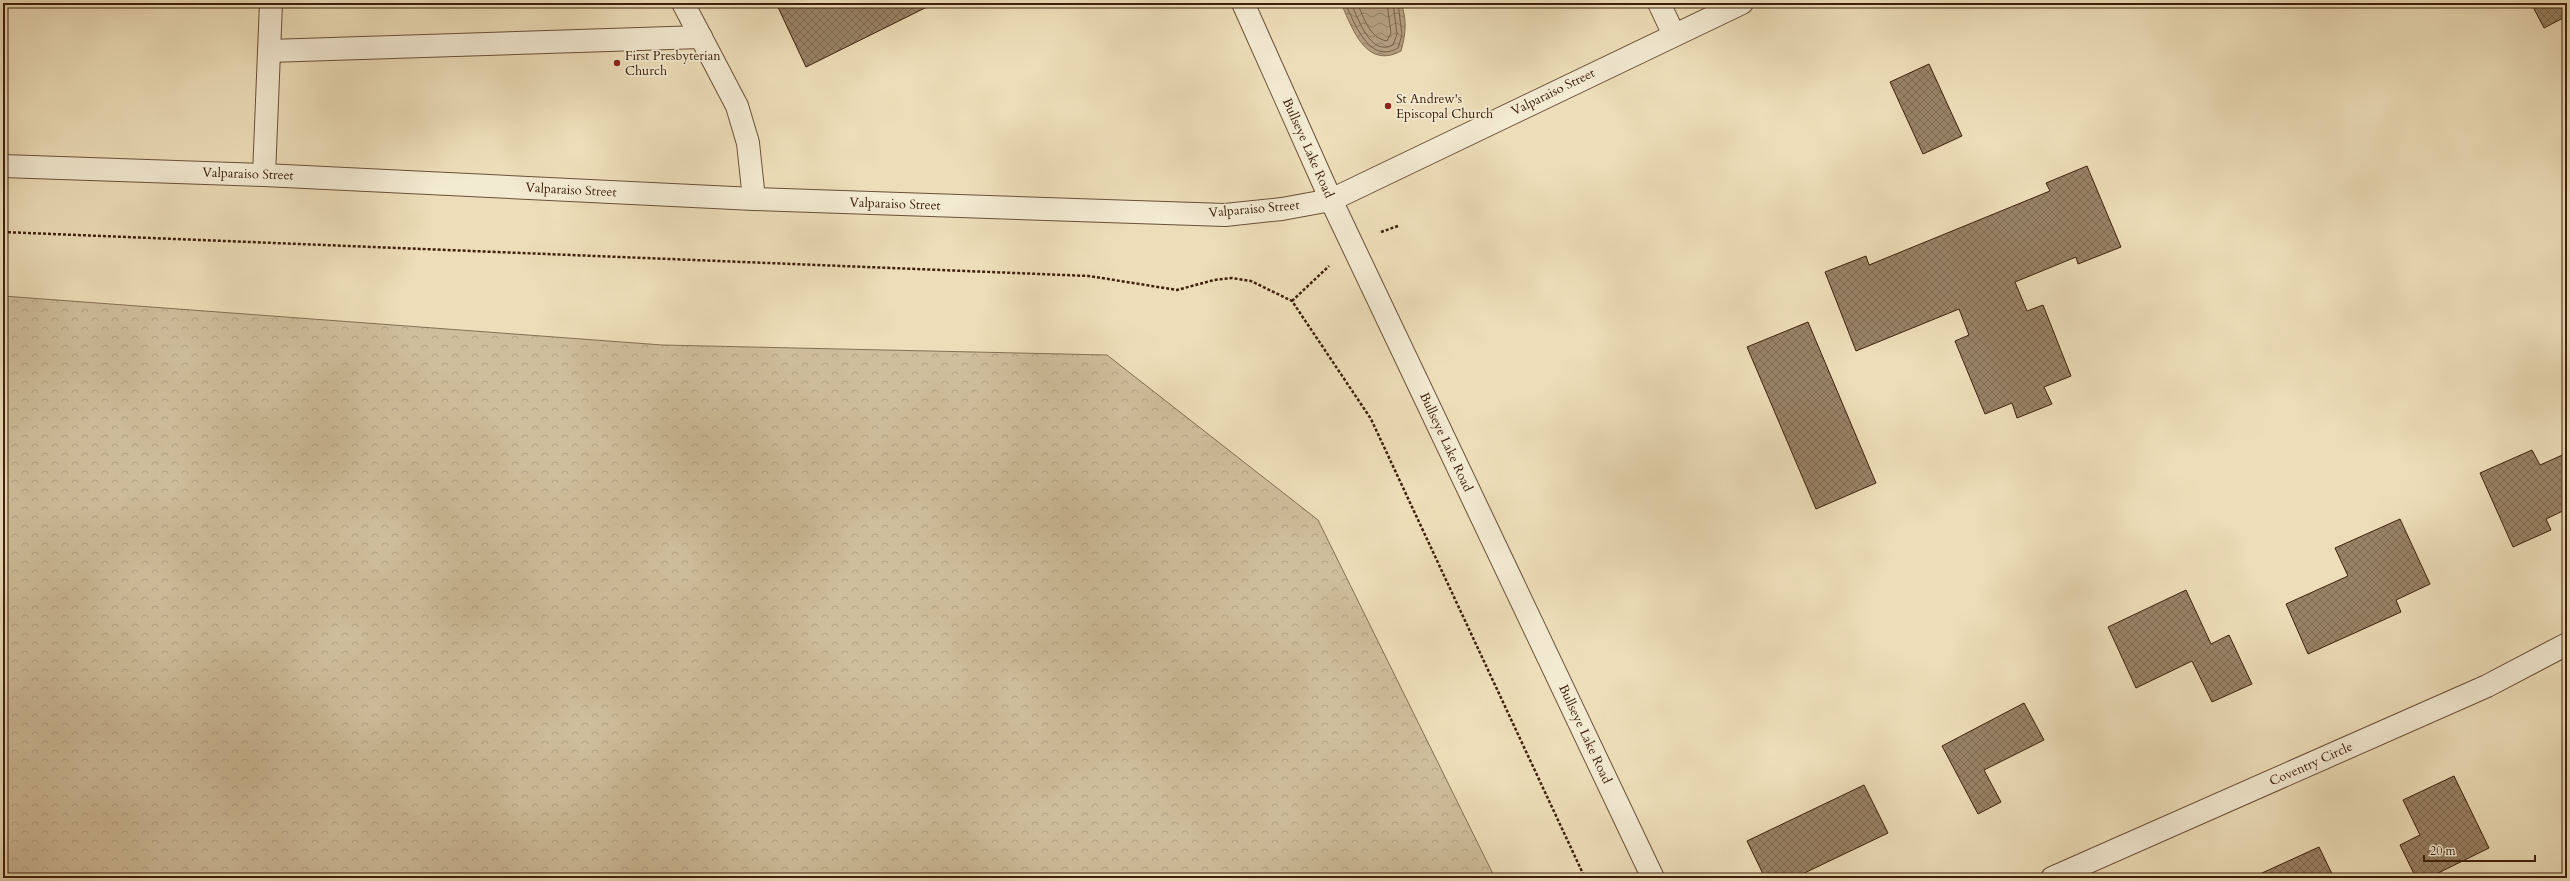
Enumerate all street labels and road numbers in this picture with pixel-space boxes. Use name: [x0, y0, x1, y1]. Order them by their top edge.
street label: Valparaiso Street: [1508, 64, 1598, 120]
street label: Bullseye Lake Road: [1278, 95, 1338, 201]
street label: Valparaiso Street: [202, 163, 294, 185]
street label: Valparaiso Street: [525, 179, 617, 201]
street label: Valparaiso Street: [849, 193, 941, 215]
street label: Valparaiso Street: [1208, 196, 1300, 222]
street label: Bullseye Lake Road: [1415, 389, 1477, 495]
street label: Bullseye Lake Road: [1554, 681, 1616, 787]
street label: Coventry Circle: [2266, 738, 2356, 790]

